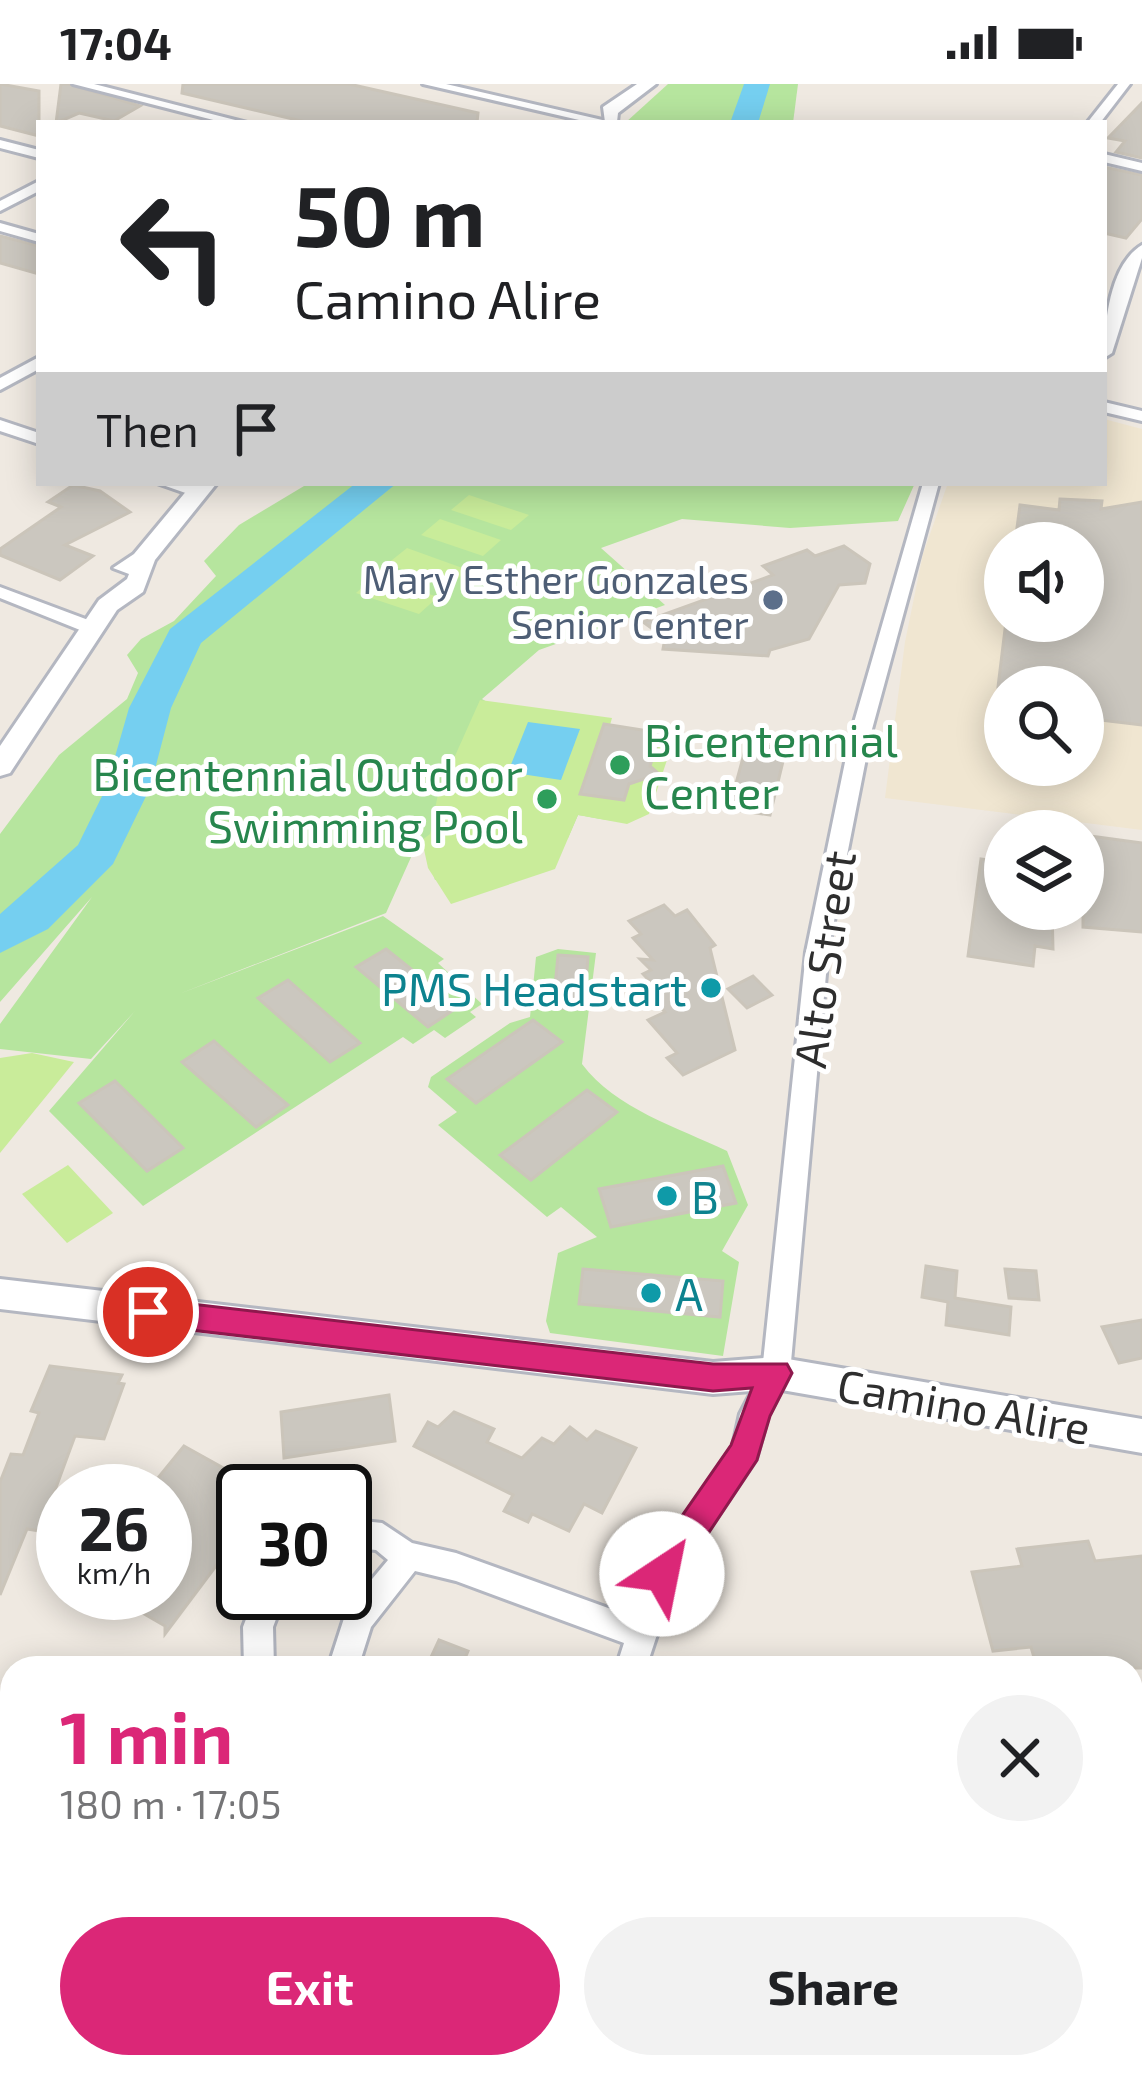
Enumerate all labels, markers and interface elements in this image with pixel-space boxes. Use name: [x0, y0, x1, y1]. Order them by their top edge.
text: 17:04: [60, 15, 172, 69]
text: 50 m: [294, 163, 486, 264]
icon: left: [96, 168, 252, 324]
text: Camino Alire: [294, 265, 601, 330]
icon: arrive: [223, 396, 289, 462]
text: Then: [96, 402, 199, 456]
map controls: [984, 522, 1104, 930]
button: sound: [984, 522, 1104, 642]
place label: Mary Esther Gonzales Senior Center: [363, 555, 749, 647]
marker: Mary Esther Gonzales Senior Center: [760, 587, 786, 613]
button: search: [984, 666, 1104, 786]
place label: Bicentennial Center: [644, 712, 898, 818]
place label: Bicentennial Outdoor Swimming Pool: [92, 746, 523, 852]
marker: Bicentennial Center: [607, 752, 633, 778]
marker: Bicentennial Outdoor Swimming Pool: [534, 786, 560, 812]
button: layers: [984, 810, 1104, 930]
street label: Alto Street: [781, 847, 865, 1071]
place label: PMS Headstart: [381, 961, 687, 1015]
marker: PMS Headstart: [698, 975, 724, 1001]
place label: B: [691, 1169, 719, 1223]
marker: B: [654, 1183, 680, 1209]
pin: [97, 1261, 199, 1363]
place label: A: [675, 1266, 703, 1320]
icon: arrive: [115, 1279, 181, 1345]
marker: A: [638, 1280, 664, 1306]
street label: Camino Alire: [833, 1356, 1095, 1454]
speed limit sign: 30: [216, 1464, 372, 1620]
text: 26: [79, 1491, 149, 1563]
position arrow: [599, 1511, 725, 1637]
text: km/h: [77, 1554, 151, 1590]
text: 1 min: [60, 1692, 233, 1778]
button: close: [957, 1695, 1083, 1821]
text: 180 m · 17:05: [60, 1780, 281, 1827]
button: Exit: [60, 1917, 560, 2055]
button: Share: [584, 1917, 1083, 2055]

